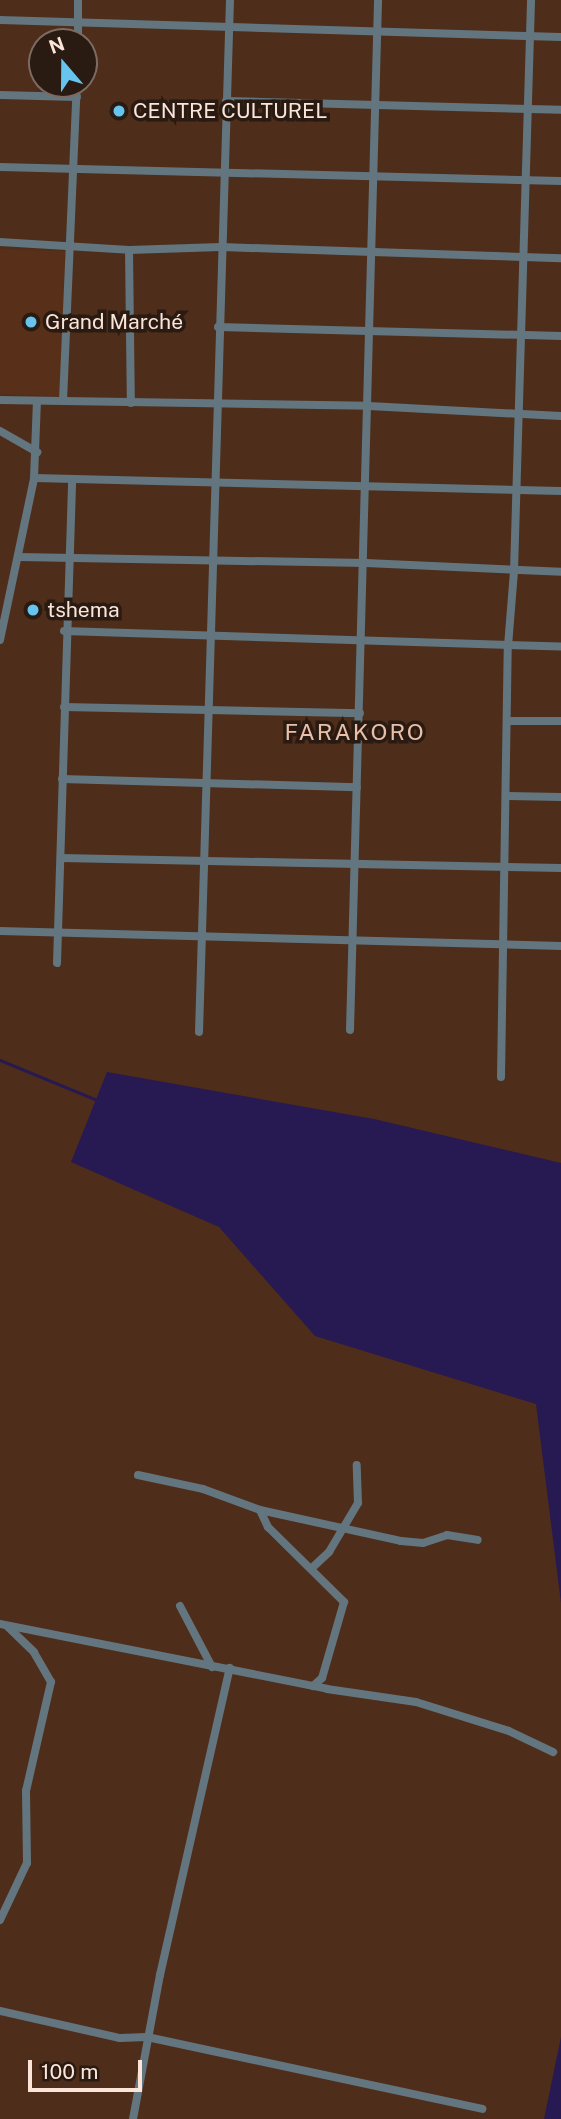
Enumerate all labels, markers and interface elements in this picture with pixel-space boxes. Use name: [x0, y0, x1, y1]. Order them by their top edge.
north arrow: [28, 28, 98, 98]
text: N: [46, 32, 67, 58]
place label: CENTRE CULTUREL: [133, 98, 327, 124]
marker: CENTRE CULTUREL: [111, 103, 127, 119]
place label: Grand Marché: [45, 309, 183, 335]
marker: Grand Marché: [23, 314, 39, 330]
place label: tshema: [47, 597, 120, 623]
marker: tshema: [25, 602, 41, 618]
district label: FARAKORO: [285, 718, 425, 746]
scale bar: [32, 2046, 145, 2090]
text: 100 m: [41, 2059, 98, 2084]

